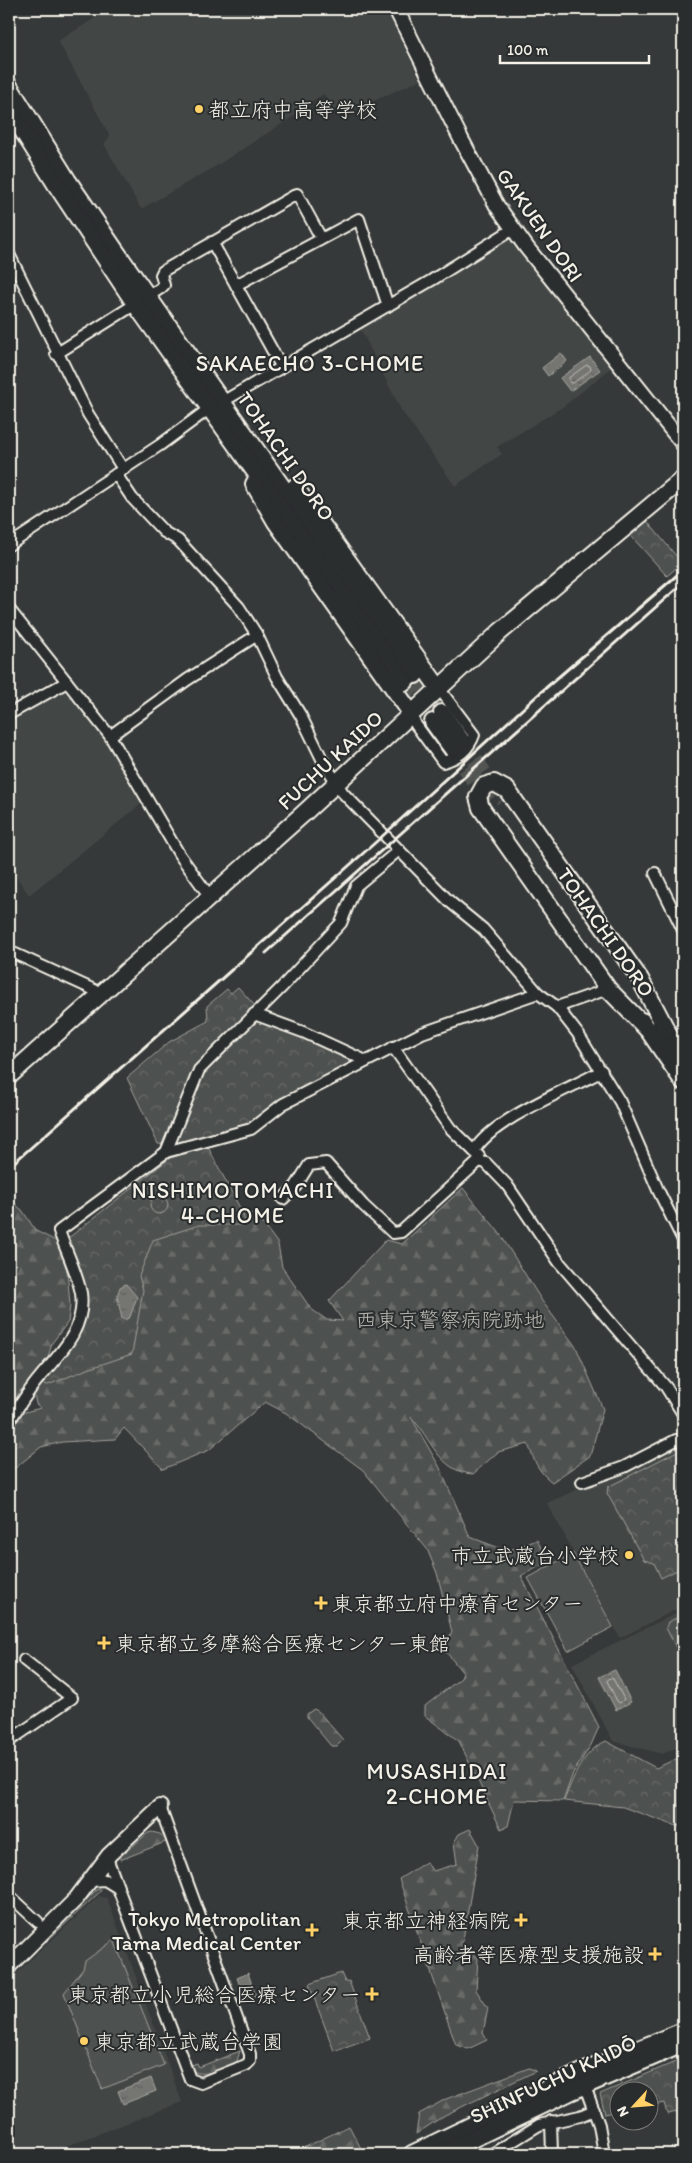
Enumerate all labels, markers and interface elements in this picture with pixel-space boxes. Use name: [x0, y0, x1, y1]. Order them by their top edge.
scale bar: [500, 32, 648, 64]
text: 100 m: [507, 41, 549, 59]
place label: 都立府中高等学校: [209, 97, 377, 122]
marker: 都立府中高等学校: [193, 103, 205, 115]
street label: GAKUEN DORI: [492, 163, 588, 287]
district label: SAKAECHO 3-CHOME: [196, 350, 424, 377]
street label: TOHACHI DORO: [232, 387, 340, 525]
street label: FUCHU KAIDO: [272, 705, 388, 815]
street label: TOHACHI DORO: [552, 863, 660, 1001]
district label: NISHIMOTOMACHI 4-CHOME: [132, 1177, 334, 1229]
park label: 西東京警察病院跡地: [356, 1307, 545, 1332]
place label: 市立武蔵台小学校: [451, 1543, 619, 1568]
marker: 市立武蔵台小学校: [623, 1549, 635, 1561]
place label: 東京都立府中療育センター: [332, 1591, 583, 1616]
marker: 東京都立府中療育センター: [314, 1596, 328, 1610]
place label: 東京都立多摩総合医療センター東館: [115, 1631, 450, 1656]
marker: 東京都立多摩総合医療センター東館: [97, 1636, 111, 1650]
district label: MUSASHIDAI 2-CHOME: [367, 1758, 507, 1810]
place label: Tokyo Metropolitan Tama Medical Center: [112, 1906, 302, 1955]
place label: 東京都立神経病院: [342, 1908, 510, 1933]
marker: 東京都立神経病院: [514, 1913, 528, 1927]
marker: Tokyo Metropolitan Tama Medical Center: [305, 1923, 319, 1937]
place label: 高齢者等医療型支援施設: [413, 1942, 644, 1967]
marker: 高齢者等医療型支援施設: [648, 1947, 662, 1961]
place label: 東京都立小児総合医療センター: [68, 1982, 361, 2007]
marker: 東京都立小児総合医療センター: [365, 1987, 379, 2001]
place label: 東京都立武蔵台学園: [94, 2029, 283, 2054]
street label: SHINFUCHU KAIDŌ: [466, 2029, 640, 2129]
marker: 東京都立武蔵台学園: [78, 2035, 90, 2047]
north arrow: [610, 2080, 660, 2130]

